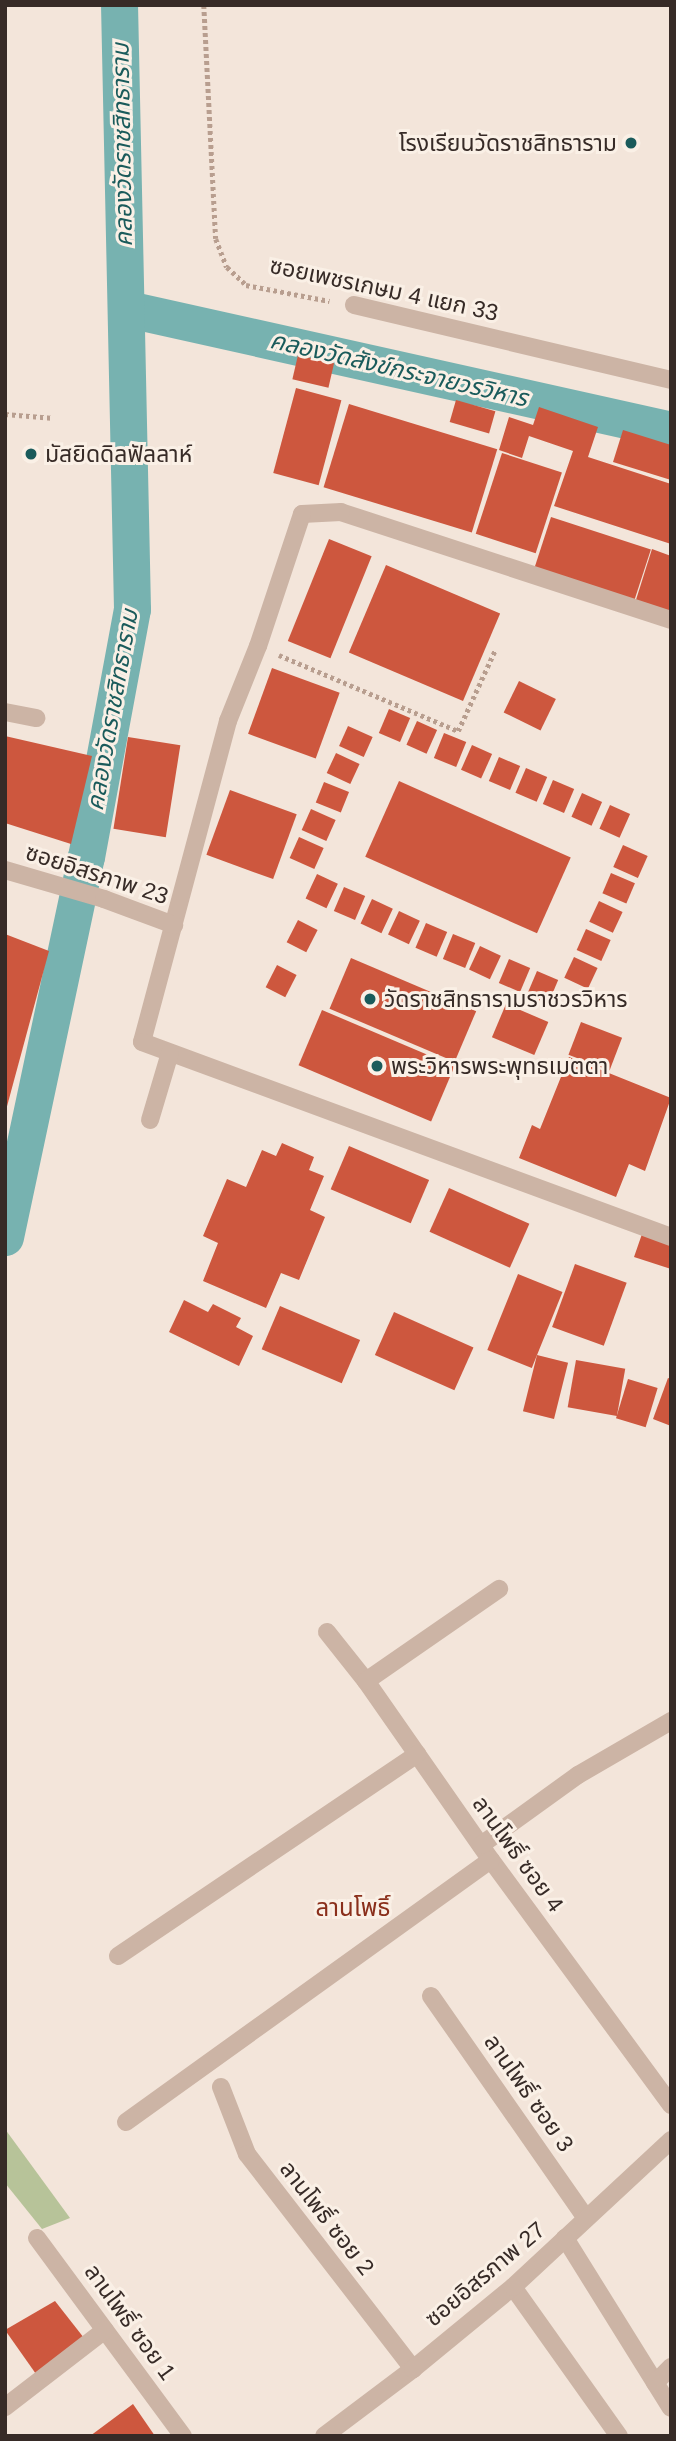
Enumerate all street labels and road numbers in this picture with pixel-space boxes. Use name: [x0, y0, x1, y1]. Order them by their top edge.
street label: ซอยเพชรเกษม 4 แยก 33: [267, 251, 501, 327]
street label: ซอยอิสรภาพ 23: [22, 838, 172, 910]
street label: ลานโพธิ์ ซอย 4: [467, 1790, 569, 1918]
street label: ลานโพธิ์ ซอย 3: [478, 2029, 580, 2157]
street label: ลานโพธิ์ ซอย 2: [274, 2156, 380, 2280]
street label: ซอยอิสรภาพ 27: [419, 2216, 551, 2332]
street label: ลานโพธิ์ ซอย 1: [79, 2258, 181, 2386]

